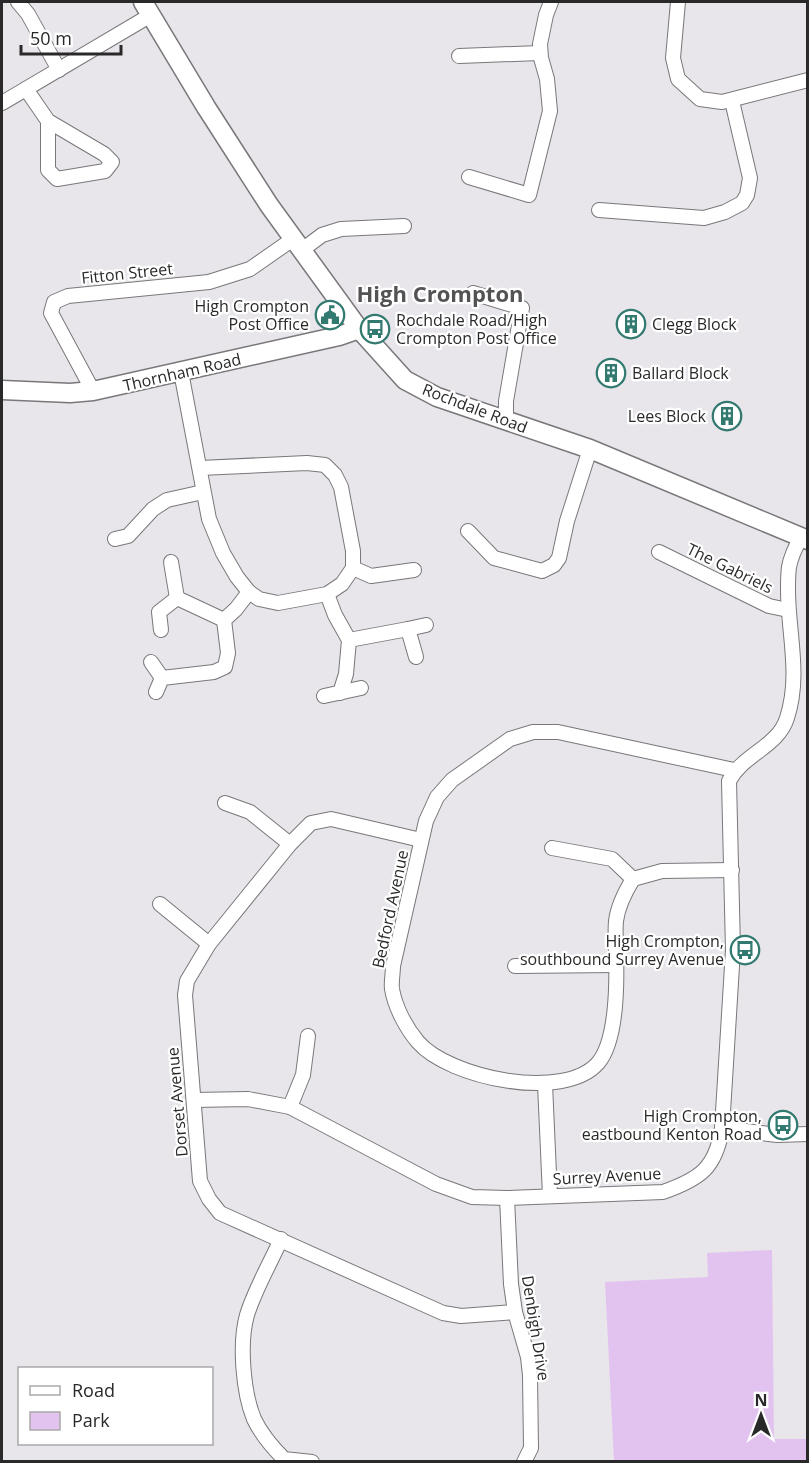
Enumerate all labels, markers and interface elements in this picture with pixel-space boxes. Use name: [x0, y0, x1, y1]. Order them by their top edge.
scale bar: [21, 18, 122, 56]
text: 50 m: [30, 26, 72, 50]
street label: Fitton Street: [80, 257, 174, 289]
district label: High Crompton: [357, 278, 523, 308]
place label: High Crompton Post Office: [195, 295, 309, 335]
public building icon: High Crompton Post Office: [314, 299, 346, 331]
building icon: Clegg Block: [615, 308, 647, 340]
place label: Rochdale Road/High Crompton Post Office: [396, 309, 557, 349]
bus stop icon: Rochdale Road/High Crompton Post Office: [359, 313, 391, 345]
place label: Clegg Block: [652, 313, 737, 335]
street label: Thornham Road: [121, 348, 243, 396]
building icon: Ballard Block: [595, 357, 627, 389]
place label: Ballard Block: [632, 362, 729, 384]
street label: Rochdale Road: [419, 378, 531, 438]
building icon: Lees Block: [711, 400, 743, 432]
place label: Lees Block: [628, 405, 707, 427]
street label: The Gabriels: [683, 538, 777, 598]
street label: Bedford Avenue: [367, 848, 413, 970]
place label: High Crompton, southbound Surrey Avenue: [520, 930, 724, 970]
bus stop icon: High Crompton, southbound Surrey Avenue: [729, 934, 761, 966]
street label: Dorset Avenue: [161, 1046, 193, 1158]
place label: High Crompton, eastbound Kenton Road: [582, 1105, 762, 1145]
bus stop icon: High Crompton, eastbound Kenton Road: [767, 1109, 799, 1141]
street label: Surrey Avenue: [552, 1162, 662, 1190]
street label: Denbigh Drive: [517, 1274, 555, 1382]
legend: [18, 1367, 213, 1445]
text: Road: [72, 1378, 115, 1402]
north arrow: [731, 1385, 791, 1445]
text: N: [754, 1389, 768, 1411]
text: Park: [72, 1408, 110, 1432]

